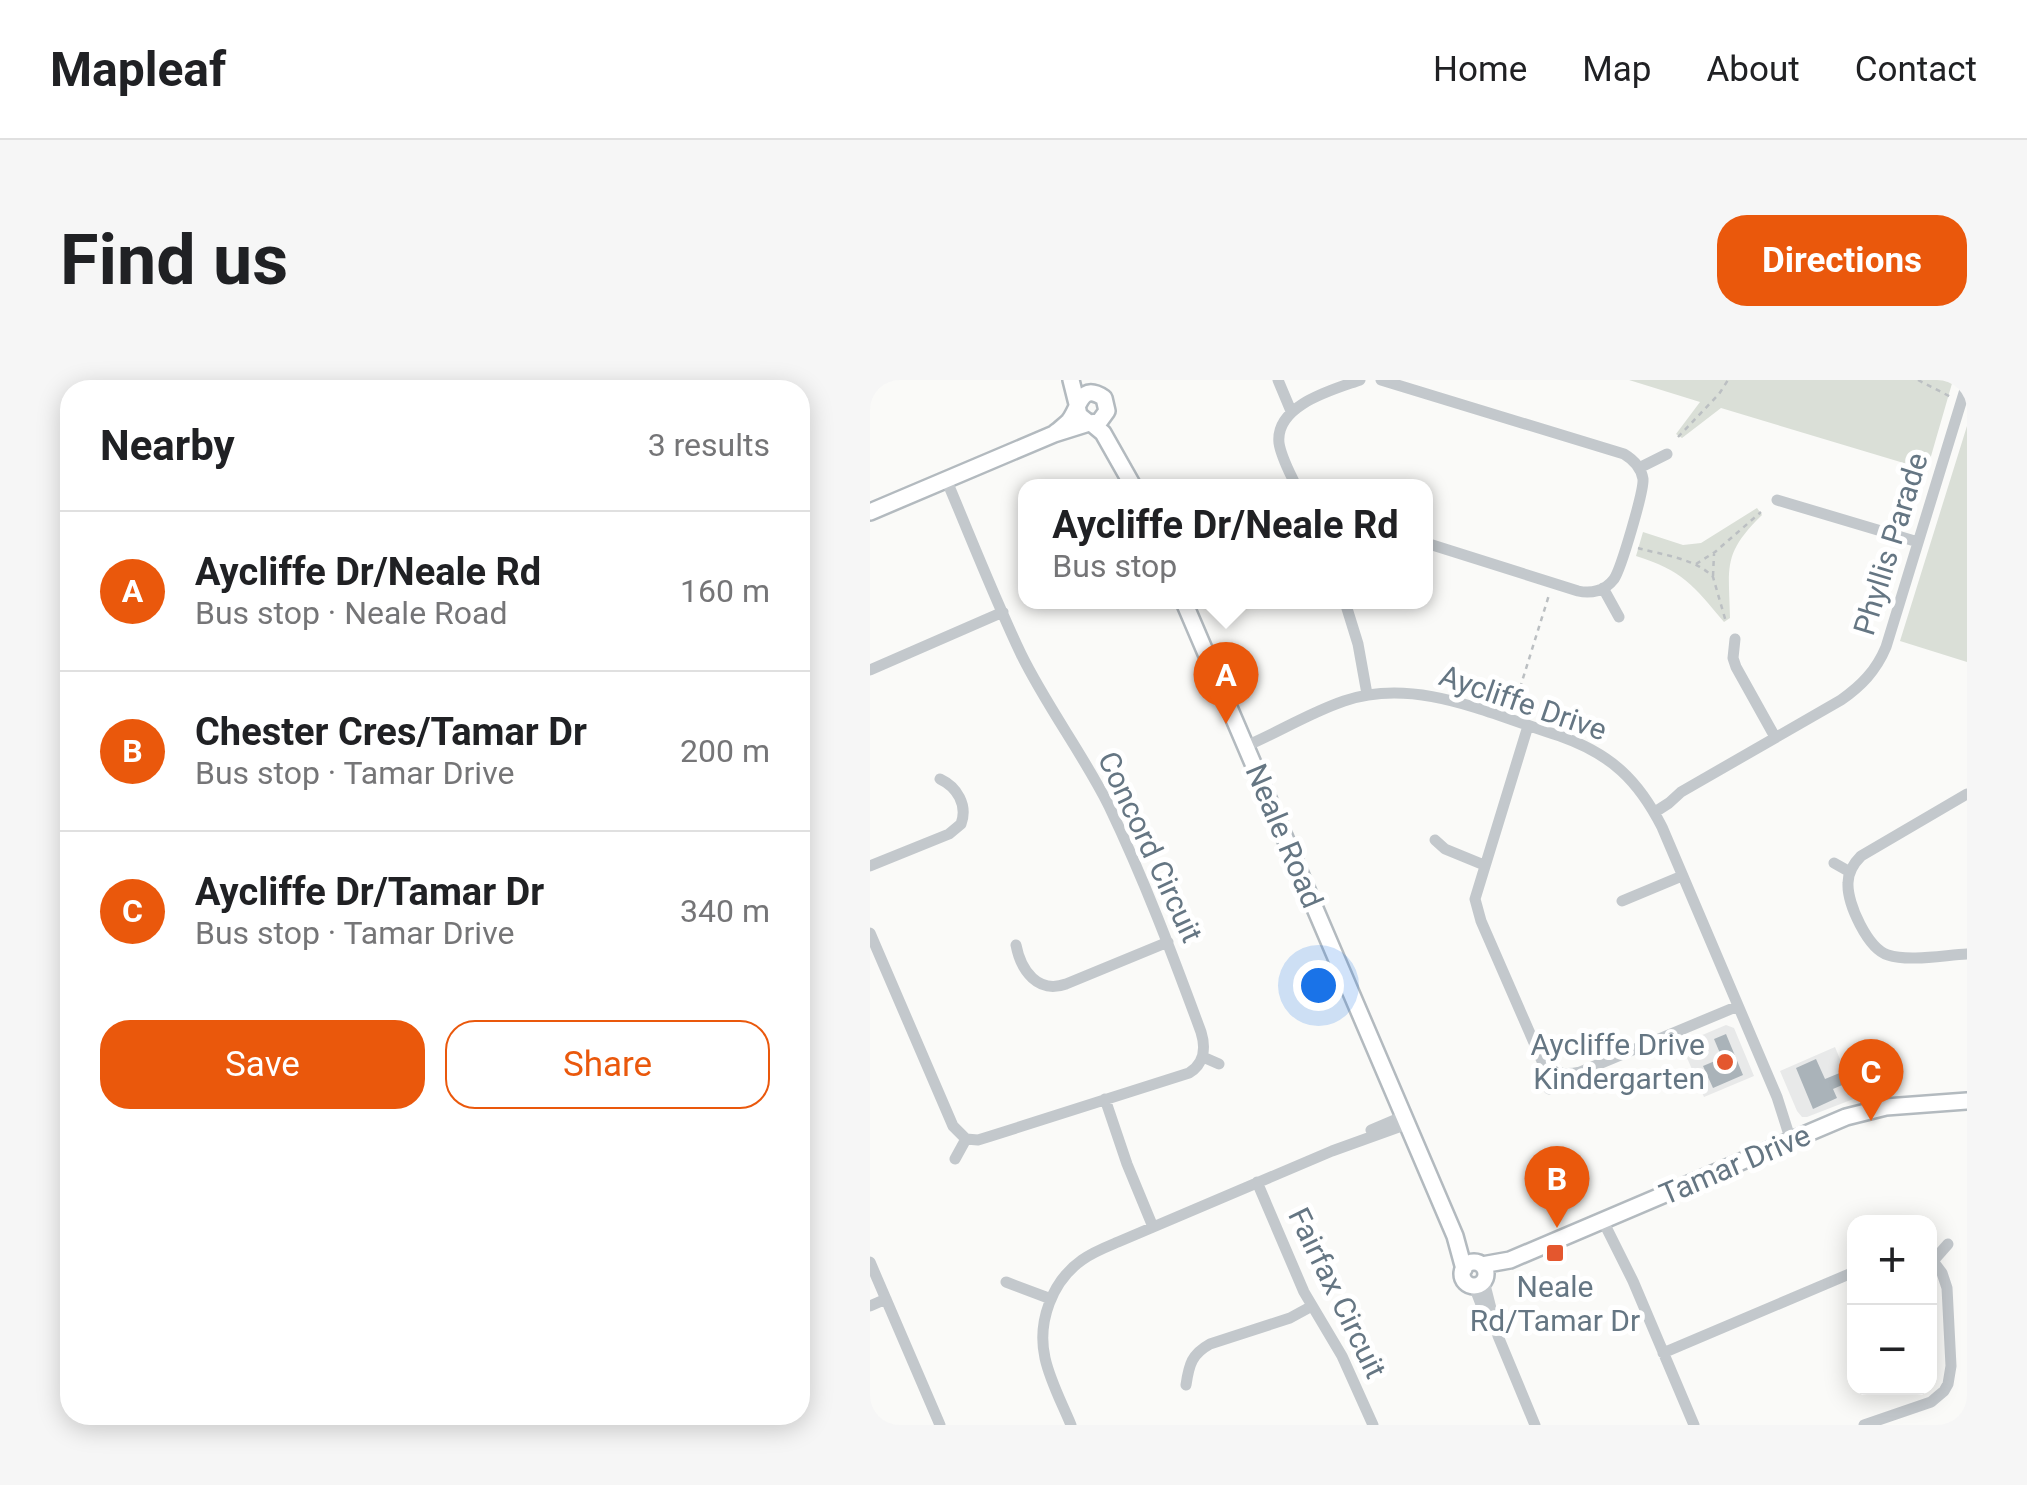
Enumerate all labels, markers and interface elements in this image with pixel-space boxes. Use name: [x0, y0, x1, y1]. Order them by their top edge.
text: Mapleaf: [50, 41, 226, 98]
text: Home: [1433, 49, 1527, 90]
text: Map: [1582, 49, 1651, 90]
text: About: [1706, 49, 1800, 90]
text: Contact: [1855, 49, 1977, 90]
button: Directions: [1717, 215, 1967, 306]
text: Find us: [60, 219, 288, 301]
text: Nearby: [100, 421, 235, 470]
text: 3 results: [648, 426, 770, 464]
street label: Phyllis Parade: [1846, 449, 1935, 639]
popup: [1018, 479, 1433, 609]
text: Aycliffe Dr/Neale Rd: [1052, 503, 1399, 547]
text: Bus stop: [1052, 547, 1177, 585]
text: Aycliffe Dr/Neale Rd: [195, 550, 541, 594]
text: A: [122, 572, 143, 610]
text: 160 m: [680, 572, 770, 610]
text: Bus stop · Neale Road: [195, 594, 507, 632]
pin: A: [1194, 642, 1258, 724]
street label: Aycliffe Drive: [1435, 658, 1611, 747]
text: Chester Cres/Tamar Dr: [195, 710, 587, 754]
text: B: [122, 732, 143, 770]
text: 200 m: [680, 732, 770, 770]
street label: Concord Circuit: [1091, 746, 1210, 948]
text: Bus stop · Tamar Drive: [195, 754, 514, 792]
street label: Neale Road: [1238, 758, 1330, 913]
text: Aycliffe Dr/Tamar Dr: [195, 870, 544, 914]
text: C: [122, 892, 143, 930]
text: 340 m: [680, 892, 770, 930]
text: Bus stop · Tamar Drive: [195, 914, 514, 952]
your location: [1293, 960, 1344, 1011]
button: Save: [100, 1020, 425, 1109]
button: Share: [445, 1020, 770, 1109]
place label: Aycliffe Drive Kindergarten: [1531, 1027, 1705, 1096]
pin: C: [1838, 1038, 1904, 1121]
marker: Aycliffe Drive Kindergarten: [1714, 1051, 1736, 1073]
street label: Tamar Drive: [1654, 1117, 1815, 1212]
pin: B: [1524, 1146, 1590, 1228]
street label: Fairfax Circuit: [1281, 1202, 1394, 1384]
map controls: [1847, 1215, 1937, 1395]
button: +: [1847, 1215, 1937, 1305]
marker: Neale Rd/Tamar Dr: [1544, 1242, 1566, 1264]
place label: Neale Rd/Tamar Dr: [1470, 1269, 1640, 1338]
button: −: [1847, 1305, 1937, 1395]

